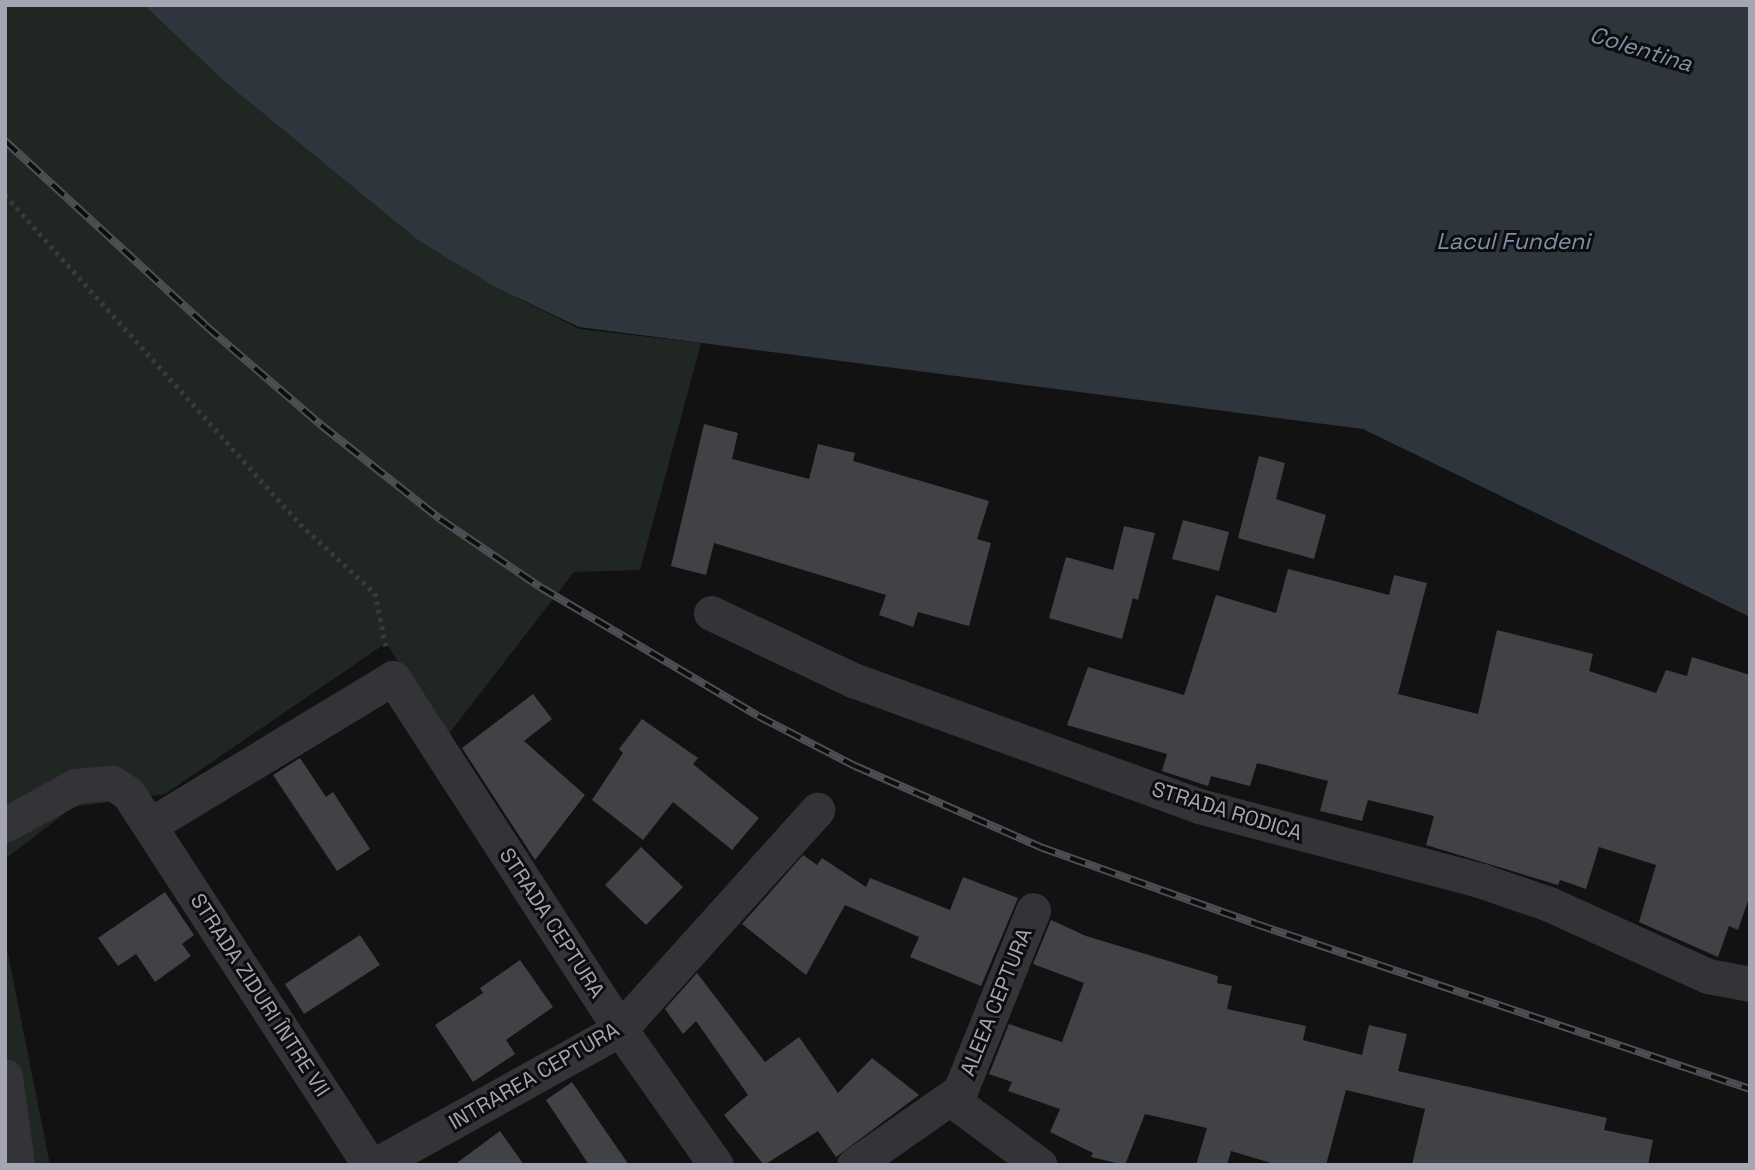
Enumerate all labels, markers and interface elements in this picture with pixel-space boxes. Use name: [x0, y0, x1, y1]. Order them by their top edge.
water label: Colentina: [1586, 20, 1696, 78]
water label: Lacul Fundeni: [1436, 227, 1590, 255]
street label: STRADA RODICA: [1149, 776, 1305, 846]
street label: STRADA CEPTURA: [494, 843, 610, 1003]
street label: STRADA ZIDURI ÎNTRE VII: [185, 889, 335, 1101]
street label: ALEEA CEPTURA: [955, 924, 1037, 1080]
street label: INTRAREA CEPTURA: [444, 1017, 624, 1135]

